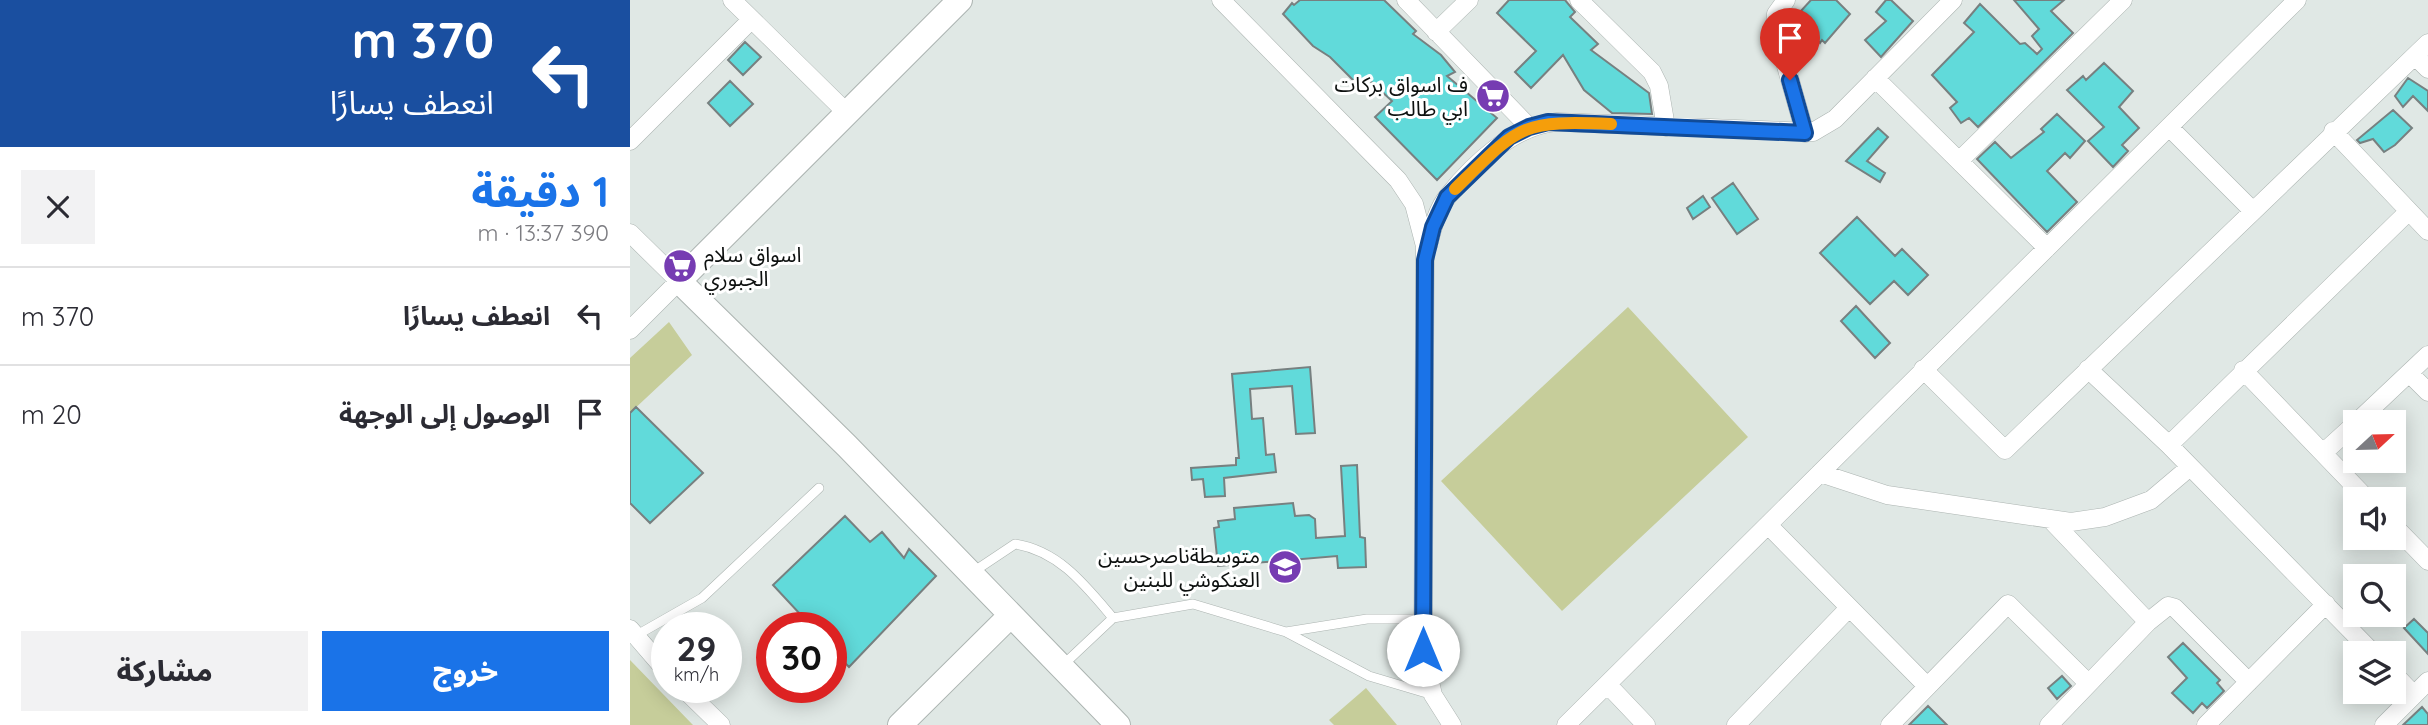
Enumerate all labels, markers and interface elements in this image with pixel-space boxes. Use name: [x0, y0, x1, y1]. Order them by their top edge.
pin: [1760, 8, 1820, 80]
text: 370 m: [352, 9, 494, 70]
icon: arrive: [1771, 19, 1809, 57]
icon: left: [518, 28, 609, 119]
place label: ف اسواق بركات ابي طالب: [1335, 71, 1468, 125]
supermarket icon: ف اسواق بركات ابي طالب: [1474, 77, 1512, 115]
text: انعطف يسارًا: [330, 82, 494, 122]
text: 1 دقيقة: [471, 165, 609, 218]
button: close: [21, 170, 95, 244]
text: 390 m · 13:37: [477, 218, 609, 247]
place label: اسواق سلام الجبوري: [704, 241, 802, 295]
supermarket icon: اسواق سلام الجبوري: [661, 247, 699, 285]
icon: left: [571, 297, 609, 335]
text: انعطف يسارًا: [403, 299, 550, 332]
text: 370 m: [21, 300, 94, 333]
icon: arrive: [571, 395, 609, 433]
text: الوصول إلى الوجهة: [339, 397, 550, 430]
text: 20 m: [21, 398, 82, 431]
north arrow: [2343, 410, 2406, 472]
map controls: [2343, 410, 2406, 704]
button: sound: [2343, 487, 2406, 550]
place label: متوسطةناصرحسين العنكوشي للبنين: [1098, 542, 1260, 596]
school or university icon: متوسطةناصرحسين العنكوشي للبنين: [1266, 548, 1304, 586]
button: search: [2343, 564, 2406, 627]
speed limit sign: 30: [756, 612, 847, 703]
position arrow: [1386, 613, 1460, 687]
text: 29: [677, 626, 716, 670]
button: مشاركة: [21, 631, 308, 711]
button: خروج: [322, 631, 609, 711]
button: layers: [2343, 641, 2406, 704]
text: km/h: [674, 663, 719, 686]

